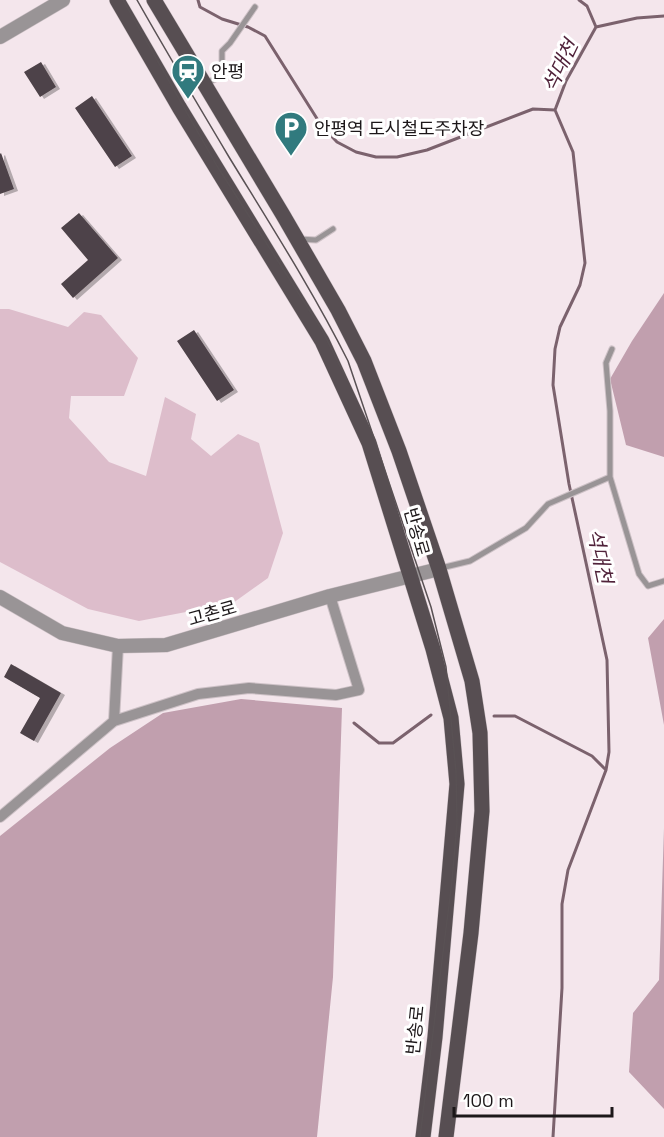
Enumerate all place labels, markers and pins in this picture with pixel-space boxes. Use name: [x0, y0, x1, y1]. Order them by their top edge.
station icon: 안평: [170, 53, 206, 100]
place label: 안평: [211, 60, 244, 83]
parking icon: 안평역 도시철도주차장: [273, 110, 309, 157]
place label: 안평역 도시철도주차장: [314, 117, 484, 140]

